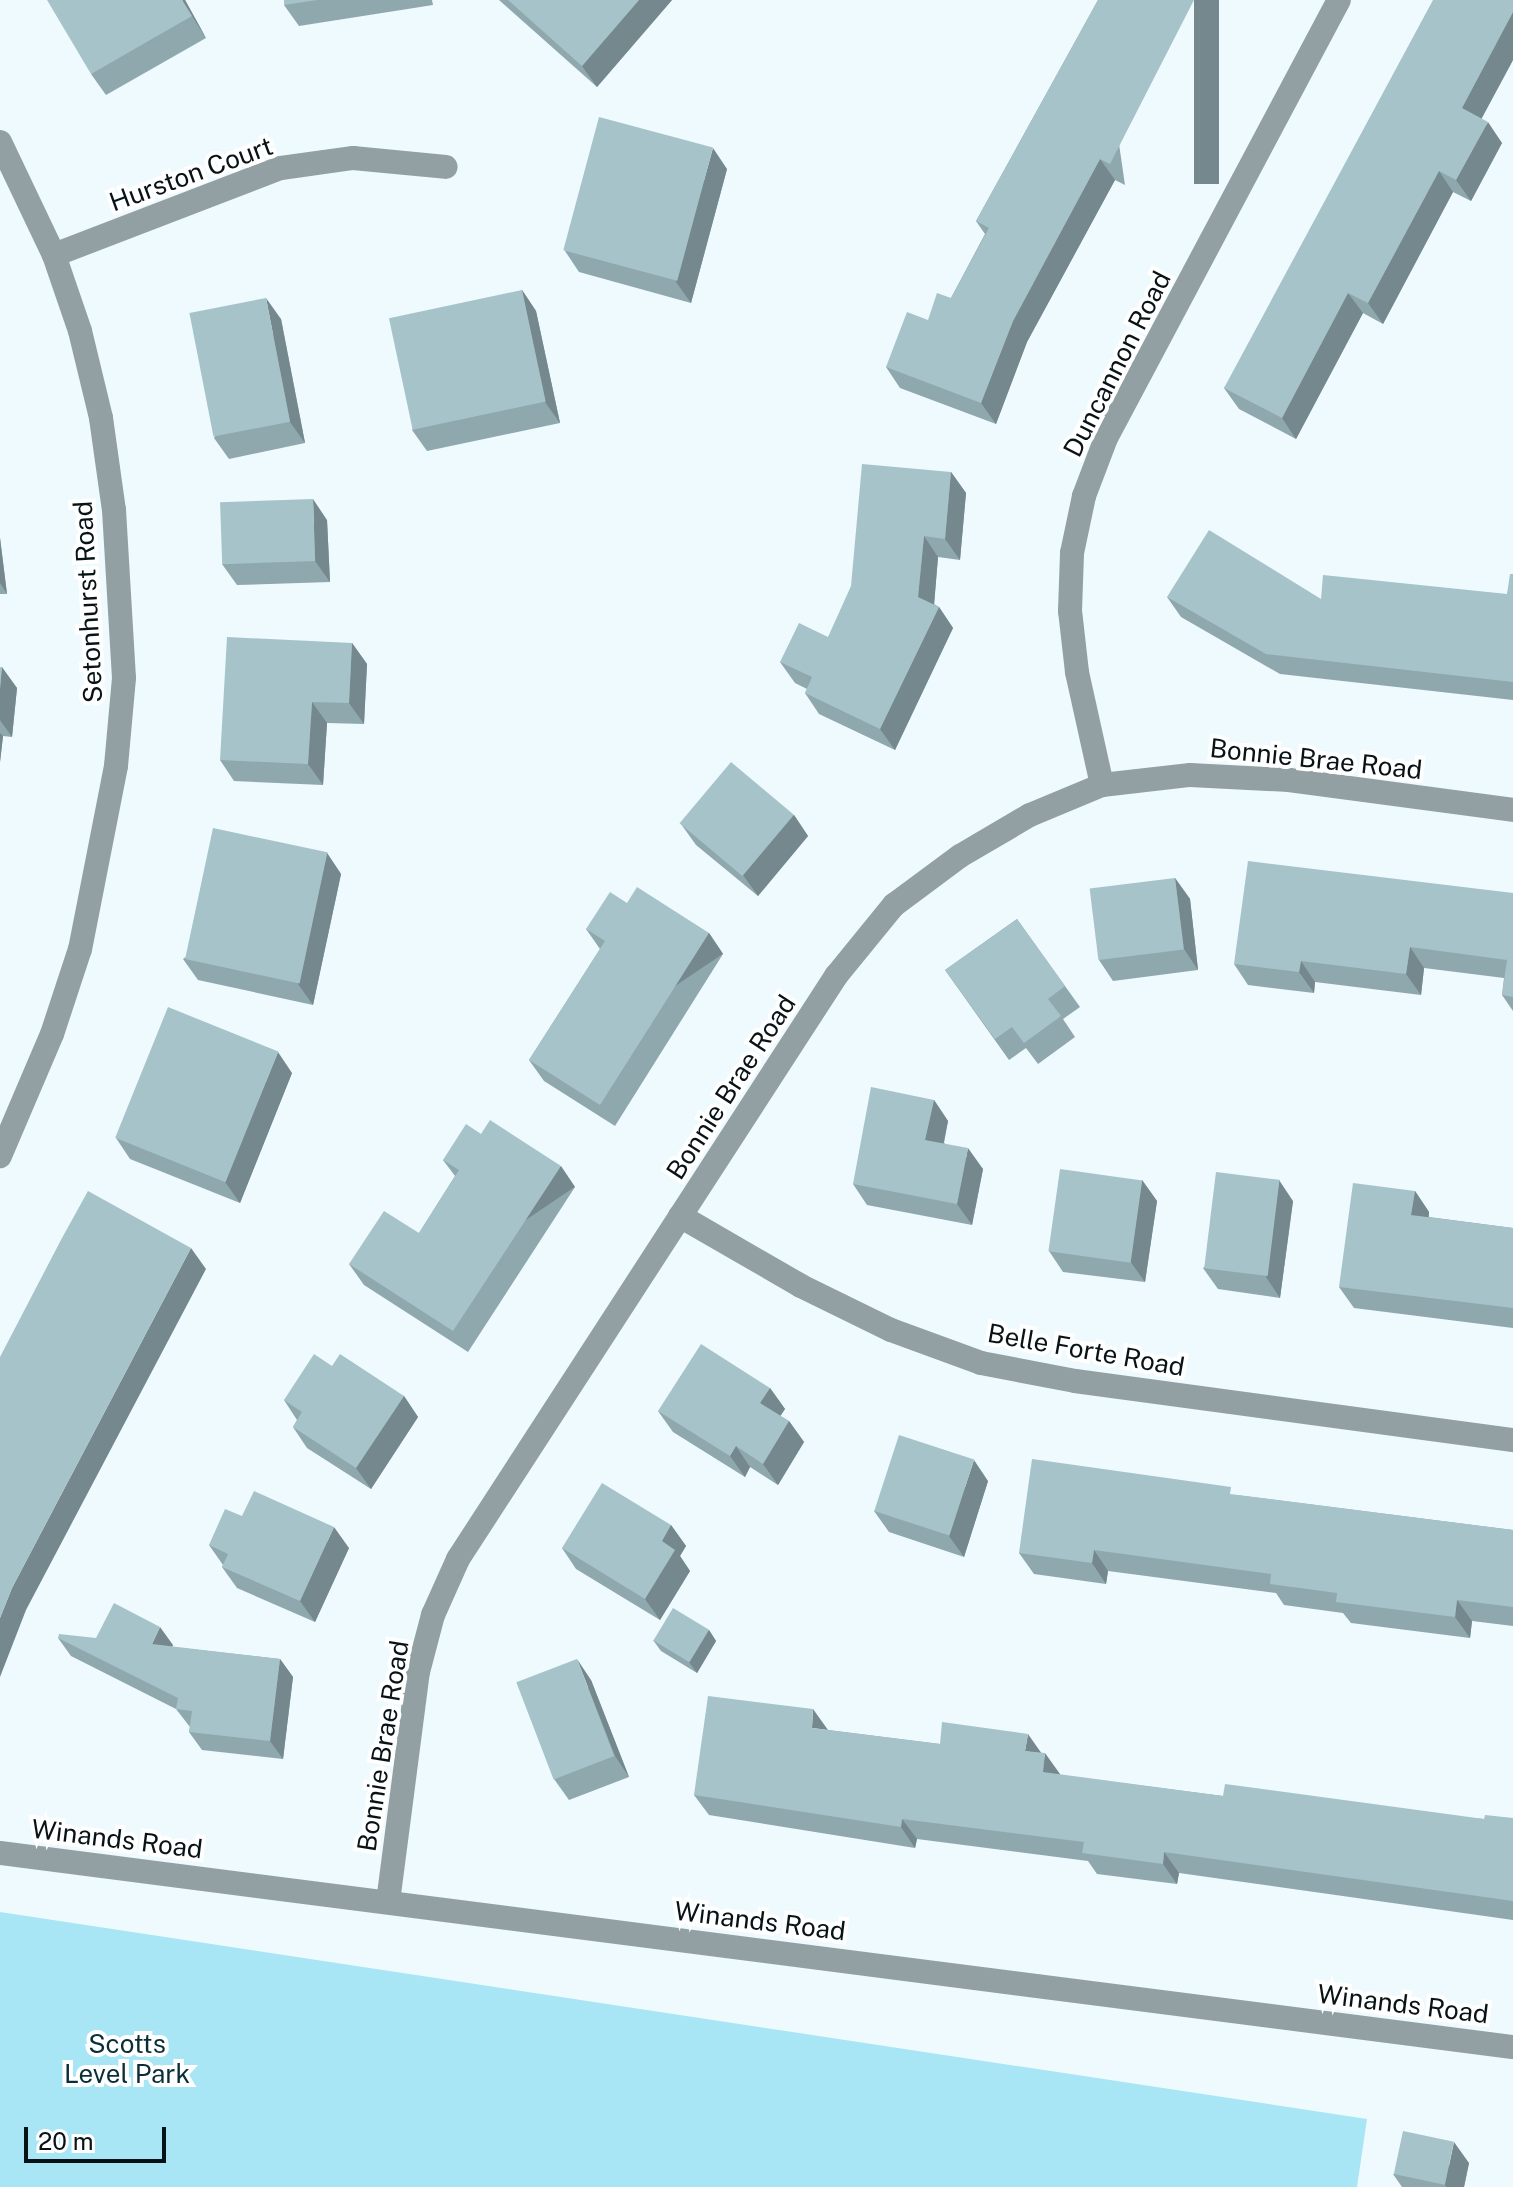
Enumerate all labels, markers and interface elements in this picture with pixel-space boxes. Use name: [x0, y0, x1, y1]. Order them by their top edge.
street label: Hurston Court: [105, 130, 277, 218]
street label: Duncannon Road: [1057, 266, 1177, 462]
street label: Setonhurst Road: [67, 500, 109, 704]
street label: Bonnie Brae Road: [1208, 732, 1424, 786]
street label: Bonnie Brae Road: [660, 989, 802, 1185]
street label: Belle Forte Road: [985, 1317, 1187, 1383]
street label: Bonnie Brae Road: [351, 1638, 415, 1854]
street label: Winands Road: [30, 1813, 204, 1865]
street label: Winands Road: [673, 1895, 847, 1947]
street label: Winands Road: [1316, 1978, 1490, 2030]
park label: Scotts Level Park: [64, 2028, 190, 2090]
scale bar: [28, 2111, 170, 2161]
text: 20 m: [38, 2127, 94, 2155]

